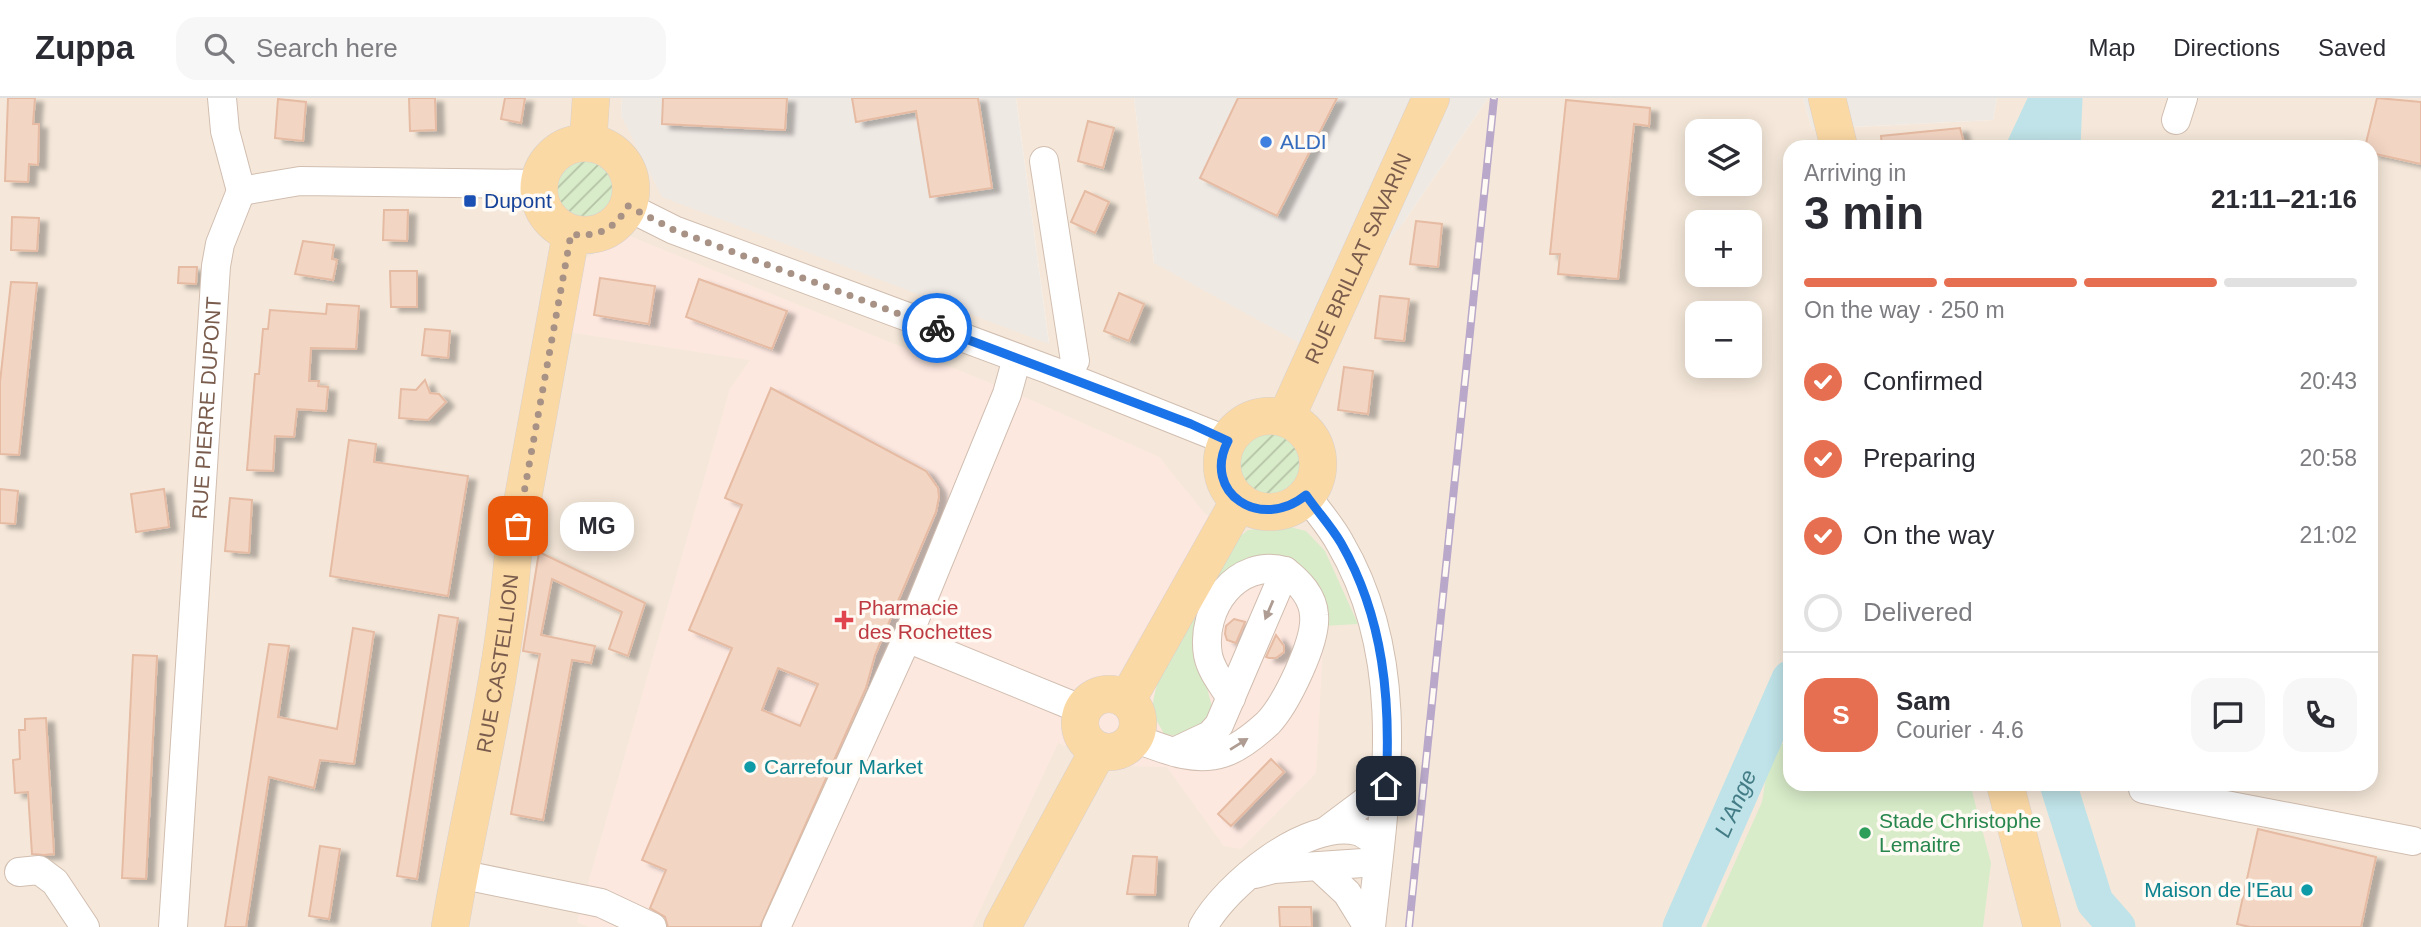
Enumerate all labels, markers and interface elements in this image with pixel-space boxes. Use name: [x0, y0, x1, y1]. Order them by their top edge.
search box: [176, 17, 666, 80]
text: Zuppa: [35, 29, 134, 66]
icon: search: [200, 29, 238, 67]
text: Search here: [256, 33, 398, 63]
text: Map: [2089, 34, 2135, 61]
text: Directions: [2173, 34, 2280, 61]
text: Saved: [2318, 34, 2386, 61]
map controls: [1685, 119, 1762, 378]
button: layers: [1685, 119, 1762, 196]
place label: ALDI: [1280, 130, 1327, 153]
marker: ALDI: [1258, 134, 1274, 150]
street label: RUE BRILLAT SAVARIN: [1300, 150, 1415, 367]
text: Arriving in: [1804, 160, 1906, 186]
text: 21:11–21:16: [2211, 184, 2357, 214]
text: 3 min: [1804, 187, 1924, 239]
place label: Dupont: [484, 189, 552, 212]
marker: Dupont: [462, 193, 478, 209]
button: +: [1685, 210, 1762, 287]
courier: [902, 293, 972, 363]
street label: RUE PIERRE DUPONT: [188, 296, 225, 520]
text: On the way · 250 m: [1804, 297, 2005, 323]
button: −: [1685, 301, 1762, 378]
icon: bike: [918, 309, 956, 347]
icon: check: [1804, 363, 1842, 401]
text: Confirmed: [1863, 366, 1983, 396]
text: 20:43: [2299, 368, 2357, 394]
icon: check: [1804, 440, 1842, 478]
text: Preparing: [1863, 443, 1976, 473]
text: 20:58: [2299, 445, 2357, 471]
pin: [488, 496, 548, 556]
callout: MG: [560, 502, 634, 550]
icon: bag: [499, 507, 537, 545]
text: MG: [578, 513, 616, 539]
icon: check: [1804, 517, 1842, 555]
text: On the way: [1863, 520, 1995, 550]
text: 21:02: [2299, 522, 2357, 548]
street label: RUE CASTELLION: [472, 573, 522, 755]
place label: Pharmacie des Rochettes: [858, 596, 992, 643]
text: Delivered: [1863, 597, 1973, 627]
one-way arrow: [1263, 599, 1274, 620]
marker: Pharmacie des Rochettes: [836, 612, 852, 628]
button: chat: [2191, 678, 2265, 752]
button: phone: [2283, 678, 2357, 752]
text: Sam: [1896, 686, 1951, 716]
text: S: [1832, 700, 1850, 730]
text: Courier · 4.6: [1896, 717, 2024, 743]
one-way arrow: [1229, 737, 1249, 750]
place label: Carrefour Market: [764, 755, 923, 778]
pin: [1356, 756, 1416, 816]
marker: Carrefour Market: [742, 759, 758, 775]
water label: L'Ange: [1709, 766, 1761, 841]
icon: home: [1367, 767, 1405, 805]
place label: Stade Christophe Lemaitre: [1879, 809, 2041, 856]
marker: Stade Christophe Lemaitre: [1857, 825, 1873, 841]
place label: Maison de l'Eau: [2144, 878, 2293, 901]
marker: Maison de l'Eau: [2299, 882, 2315, 898]

